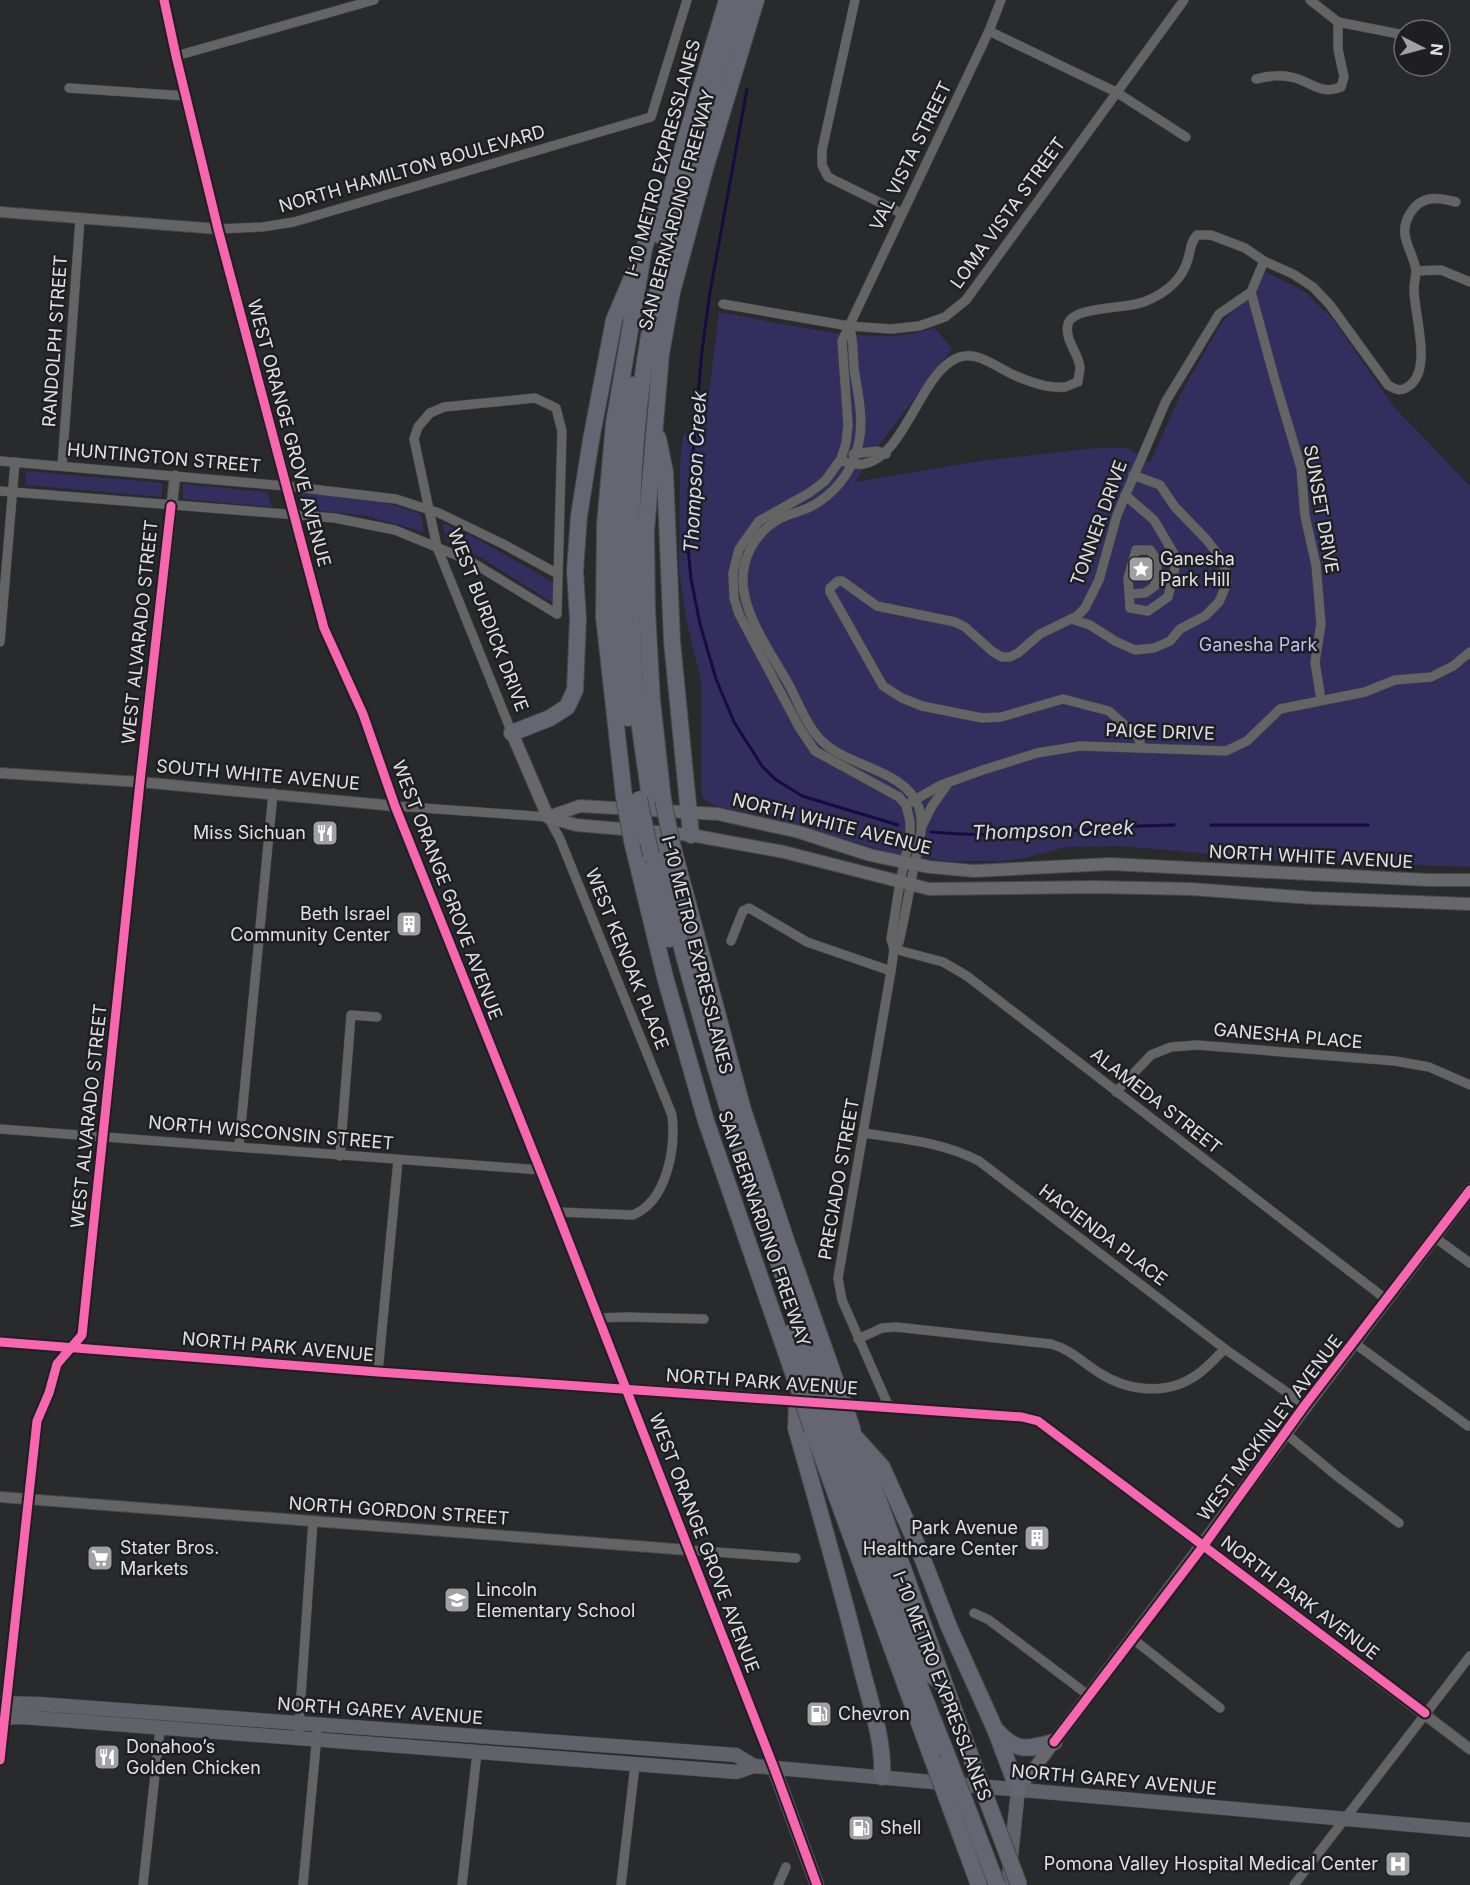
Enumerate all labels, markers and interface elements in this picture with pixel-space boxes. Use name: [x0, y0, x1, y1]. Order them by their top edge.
north arrow: [1392, 18, 1452, 78]
street label: I-10 METRO EXPRESSLANES: [621, 37, 704, 279]
text: N: [1426, 42, 1448, 57]
street label: VAL VISTA STREET: [865, 78, 956, 234]
street label: SAN BERNARDINO FREEWAY: [634, 87, 719, 333]
street label: NORTH HAMILTON BOULEVARD: [276, 120, 547, 217]
street label: LOMA VISTA STREET: [946, 133, 1069, 292]
street label: RANDOLPH STREET: [38, 254, 71, 428]
street label: WEST ORANGE GROVE AVENUE: [244, 297, 335, 569]
water label: Thompson Creek: [679, 389, 711, 554]
street label: HUNTINGTON STREET: [66, 439, 262, 476]
street label: SUNSET DRIVE: [1300, 443, 1343, 575]
street label: TONNER DRIVE: [1066, 457, 1131, 588]
street label: WEST ALVARADO STREET: [117, 519, 162, 745]
street label: WEST BURDICK DRIVE: [444, 525, 533, 714]
place label: Ganesha Park Hill: [1160, 548, 1235, 590]
place icon: Ganesha Park Hill: [1126, 554, 1156, 584]
park label: Ganesha Park: [1199, 634, 1317, 655]
street label: PAIGE DRIVE: [1105, 719, 1215, 744]
street label: SOUTH WHITE AVENUE: [155, 755, 361, 794]
street label: WEST ORANGE GROVE AVENUE: [388, 757, 507, 1022]
street label: NORTH WHITE AVENUE: [730, 789, 934, 858]
water label: Thompson Creek: [971, 815, 1136, 845]
restaurant icon: Miss Sichuan: [310, 818, 340, 848]
place label: Miss Sichuan: [193, 822, 306, 843]
street label: I-10 METRO EXPRESSLANES: [658, 834, 737, 1076]
street label: NORTH WHITE AVENUE: [1208, 841, 1414, 872]
street label: WEST KENOAK PLACE: [581, 865, 673, 1052]
place label: Beth Israel Community Center: [230, 903, 390, 945]
building icon: Beth Israel Community Center: [394, 909, 424, 939]
street label: WEST ALVARADO STREET: [66, 1003, 111, 1229]
street label: GANESHA PLACE: [1213, 1019, 1364, 1052]
street label: ALAMEDA STREET: [1087, 1043, 1226, 1158]
street label: PRECIADO STREET: [814, 1096, 863, 1262]
street label: SAN BERNARDINO FREEWAY: [714, 1108, 815, 1350]
street label: NORTH WISCONSIN STREET: [147, 1111, 395, 1154]
street label: HACIENDA PLACE: [1035, 1180, 1171, 1290]
street label: NORTH PARK AVENUE: [181, 1328, 375, 1365]
street label: WEST MCKINLEY AVENUE: [1193, 1331, 1346, 1525]
street label: NORTH PARK AVENUE: [665, 1364, 859, 1399]
street label: WEST ORANGE GROVE AVENUE: [645, 1410, 764, 1675]
street label: NORTH GORDON STREET: [288, 1492, 510, 1529]
place label: Park Avenue Healthcare Center: [863, 1517, 1018, 1559]
building icon: Park Avenue Healthcare Center: [1022, 1523, 1052, 1553]
street label: NORTH PARK AVENUE: [1217, 1531, 1383, 1664]
place label: Stater Bros. Markets: [120, 1537, 219, 1579]
supermarket icon: Stater Bros. Markets: [85, 1543, 115, 1573]
street label: I-10 METRO EXPRESSLANES: [889, 1568, 996, 1804]
place label: Lincoln Elementary School: [476, 1579, 635, 1621]
school or university icon: Lincoln Elementary School: [442, 1585, 472, 1615]
street label: NORTH GAREY AVENUE: [276, 1693, 484, 1728]
fuel station icon: Chevron: [804, 1699, 834, 1729]
place label: Chevron: [838, 1703, 910, 1724]
place label: Donahoo’s Golden Chicken: [126, 1736, 261, 1778]
restaurant icon: Donahoo’s Golden Chicken: [92, 1742, 122, 1772]
street label: NORTH GAREY AVENUE: [1010, 1760, 1218, 1799]
fuel station icon: Shell: [846, 1813, 876, 1843]
place label: Shell: [880, 1817, 921, 1838]
hospital icon: Pomona Valley Hospital Medical Center: [1383, 1849, 1413, 1879]
place label: Pomona Valley Hospital Medical Center: [1044, 1853, 1378, 1874]

